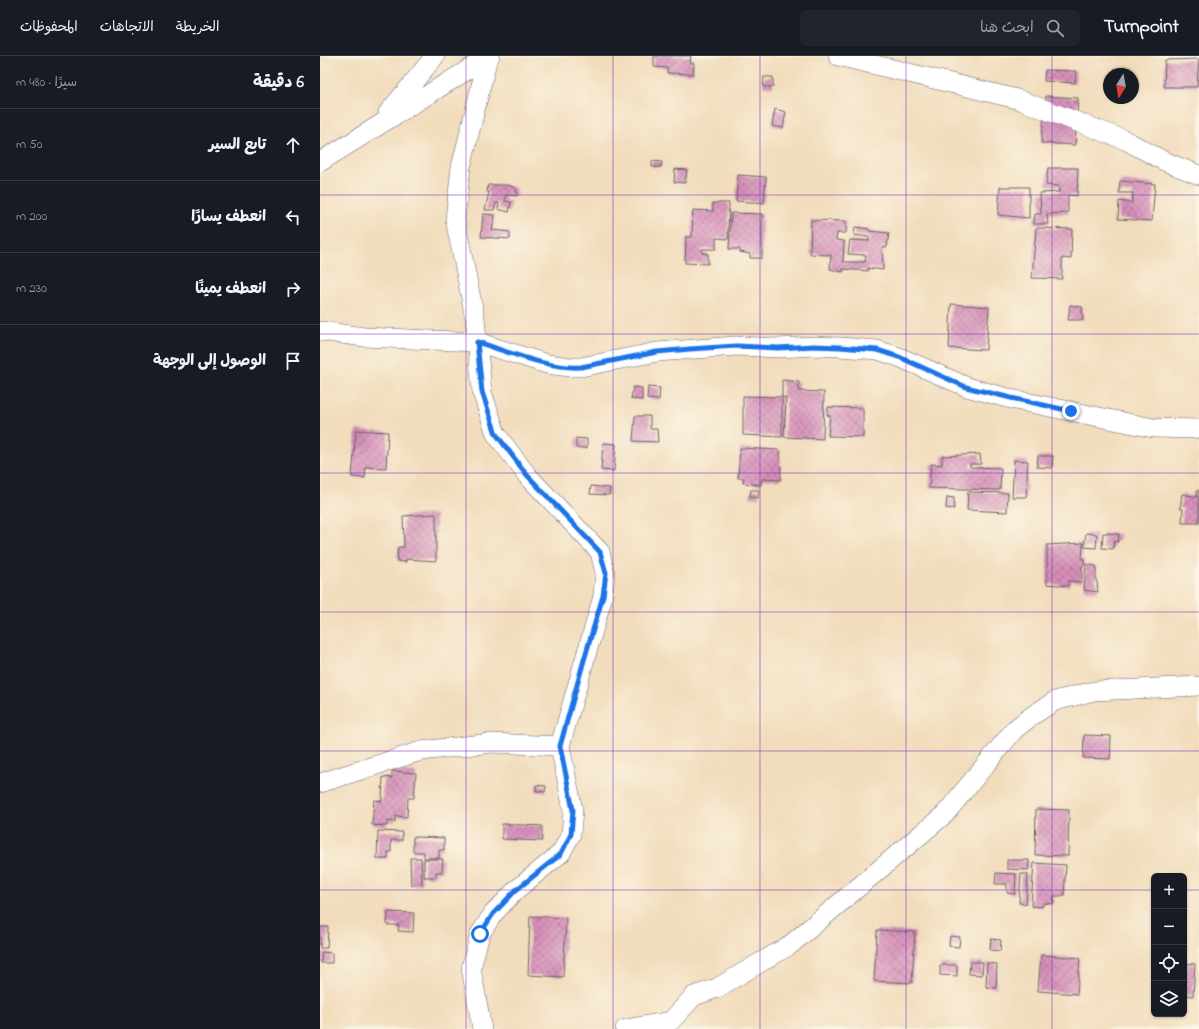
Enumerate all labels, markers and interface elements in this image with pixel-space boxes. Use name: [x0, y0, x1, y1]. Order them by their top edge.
search box: [800, 10, 1080, 46]
text: Turnpoint: [1104, 14, 1179, 41]
text: المحفوظات: [20, 17, 78, 38]
text: الاتجاهات: [100, 17, 154, 38]
text: الخريطة: [176, 17, 219, 38]
text: ابحث هنا: [980, 17, 1034, 39]
icon: search: [1044, 17, 1066, 39]
north arrow: [1103, 68, 1139, 104]
text: 6 دقيقة: [253, 70, 304, 95]
text: سيرًا · 480 m: [16, 73, 77, 92]
text: تابع السير: [209, 134, 266, 156]
icon: ahead: [282, 134, 304, 156]
text: 50 m: [16, 135, 42, 154]
text: انعطف يسارًا: [191, 206, 266, 228]
icon: left: [282, 206, 304, 228]
text: 200 m: [16, 207, 47, 226]
text: انعطف يمينًا: [195, 278, 266, 300]
icon: right: [282, 278, 304, 300]
text: 230 m: [16, 279, 47, 298]
text: الوصول إلى الوجهة: [153, 350, 266, 372]
icon: arrive: [282, 350, 304, 372]
route end: [1062, 402, 1080, 420]
map controls: [1151, 873, 1187, 1017]
button: +: [1151, 873, 1187, 909]
button: −: [1151, 909, 1187, 945]
route start: [471, 925, 489, 943]
button: locate: [1151, 945, 1187, 981]
button: layers: [1151, 981, 1187, 1017]

